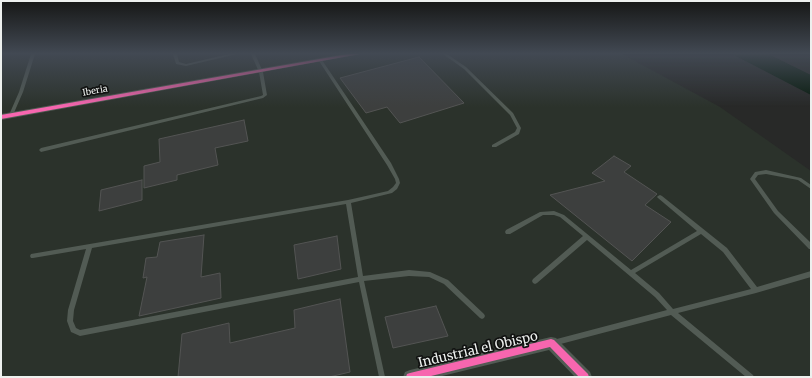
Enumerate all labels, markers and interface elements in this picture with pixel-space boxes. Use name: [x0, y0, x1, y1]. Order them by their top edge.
street label: Iberia: [82, 83, 108, 99]
street label: Industrial el Obispo: [417, 329, 539, 371]

